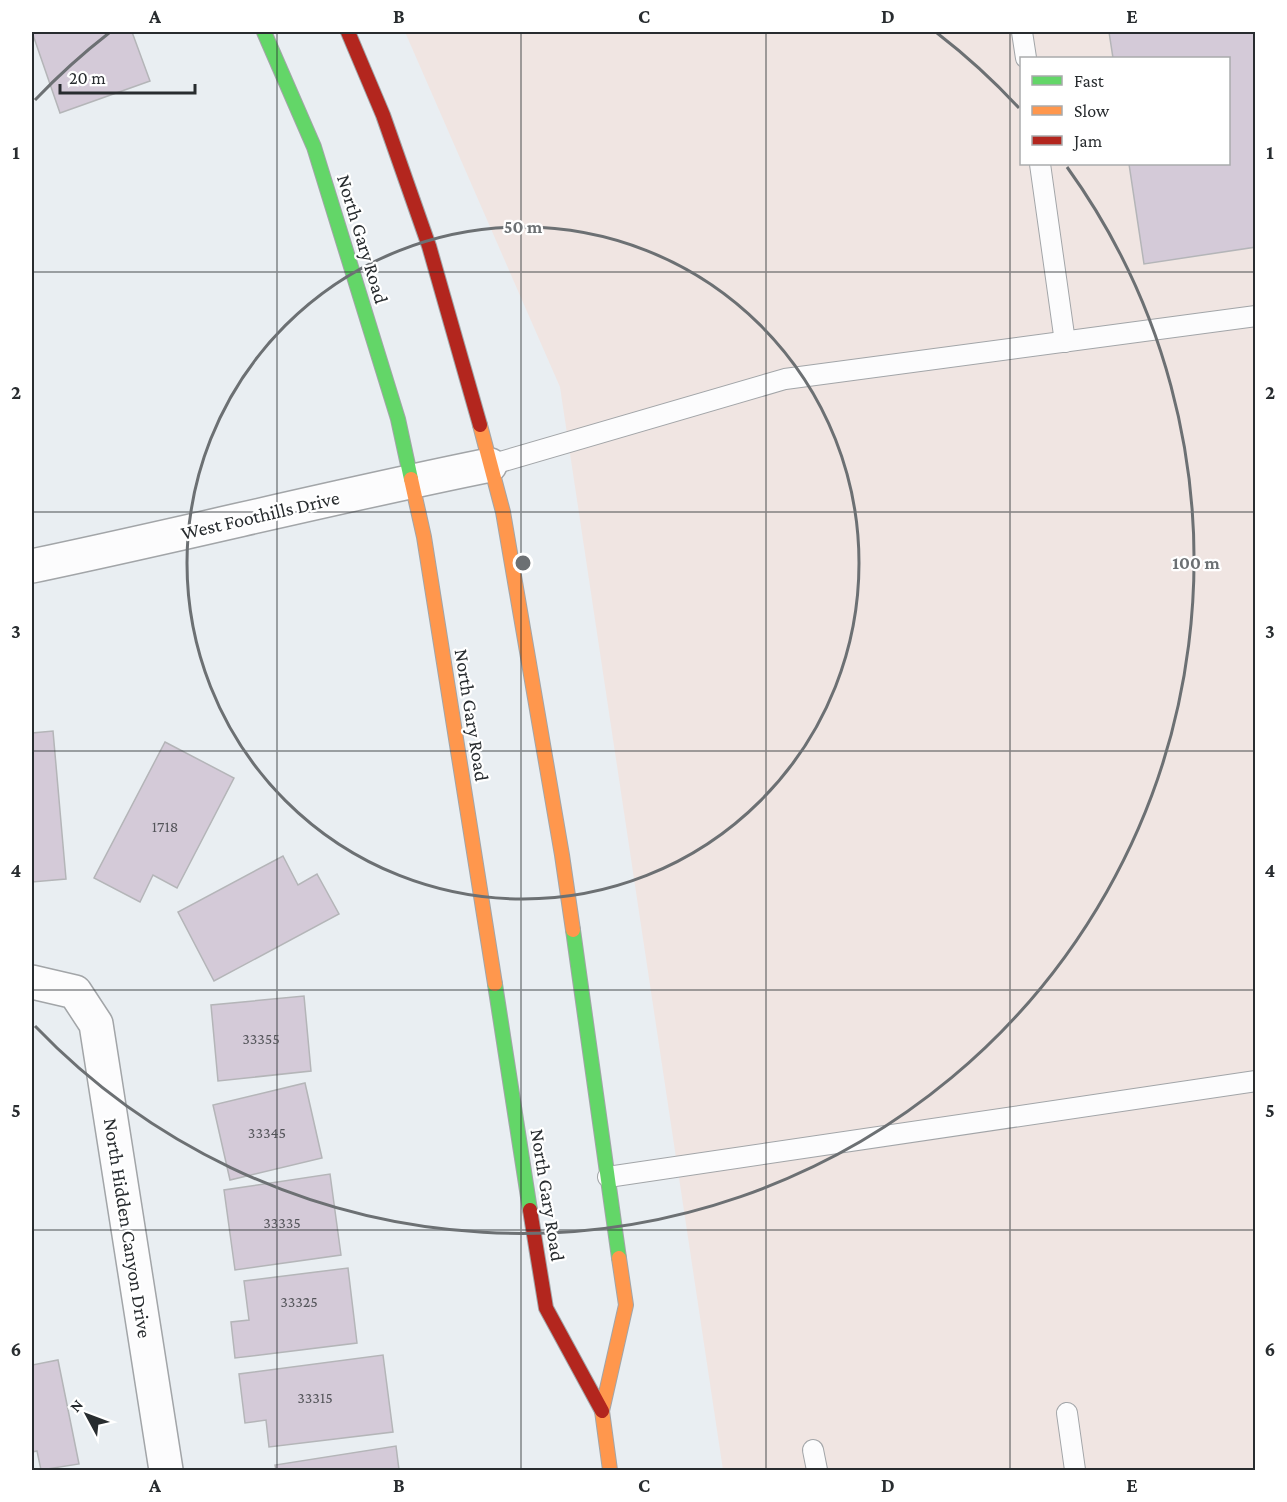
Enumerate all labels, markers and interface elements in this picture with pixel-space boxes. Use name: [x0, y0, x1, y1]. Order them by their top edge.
text: A: [148, 5, 162, 27]
text: B: [393, 5, 405, 27]
text: C: [638, 5, 650, 27]
text: D: [881, 5, 895, 27]
text: E: [1126, 5, 1138, 27]
scale bar: [60, 57, 195, 95]
legend: [1020, 57, 1230, 165]
text: 20 m: [69, 68, 106, 88]
text: Fast: [1074, 71, 1105, 91]
text: Slow: [1074, 101, 1110, 121]
text: Jam: [1072, 131, 1103, 151]
text: 1: [12, 141, 20, 163]
text: 1: [1266, 141, 1274, 163]
street label: North Gary Road: [332, 172, 393, 307]
text: 50 m: [504, 217, 543, 237]
text: 2: [11, 381, 21, 403]
text: 2: [1265, 381, 1275, 403]
street label: West Foothills Drive: [179, 486, 342, 544]
centre of rings: [513, 553, 533, 573]
text: 100 m: [1172, 553, 1220, 573]
text: 3: [11, 620, 21, 642]
text: 3: [1265, 620, 1275, 642]
street label: North Gary Road: [450, 647, 493, 783]
house number: 1718: [152, 818, 178, 835]
text: 4: [11, 859, 22, 881]
text: 4: [1265, 859, 1276, 881]
house number: 33355: [242, 1030, 280, 1047]
text: 5: [11, 1099, 21, 1121]
text: 5: [1265, 1099, 1275, 1121]
street label: North Hidden Canyon Drive: [99, 1116, 156, 1340]
house number: 33345: [248, 1124, 286, 1141]
street label: North Gary Road: [526, 1127, 569, 1263]
house number: 33335: [263, 1214, 301, 1231]
house number: 33325: [280, 1293, 318, 1310]
text: 6: [11, 1338, 21, 1360]
text: 6: [1265, 1338, 1275, 1360]
north arrow: [57, 1385, 117, 1445]
house number: 33315: [297, 1389, 333, 1406]
text: N: [66, 1396, 86, 1415]
text: A: [148, 1474, 162, 1496]
text: B: [393, 1474, 405, 1496]
text: C: [638, 1474, 650, 1496]
text: D: [881, 1474, 895, 1496]
text: E: [1126, 1474, 1138, 1496]

